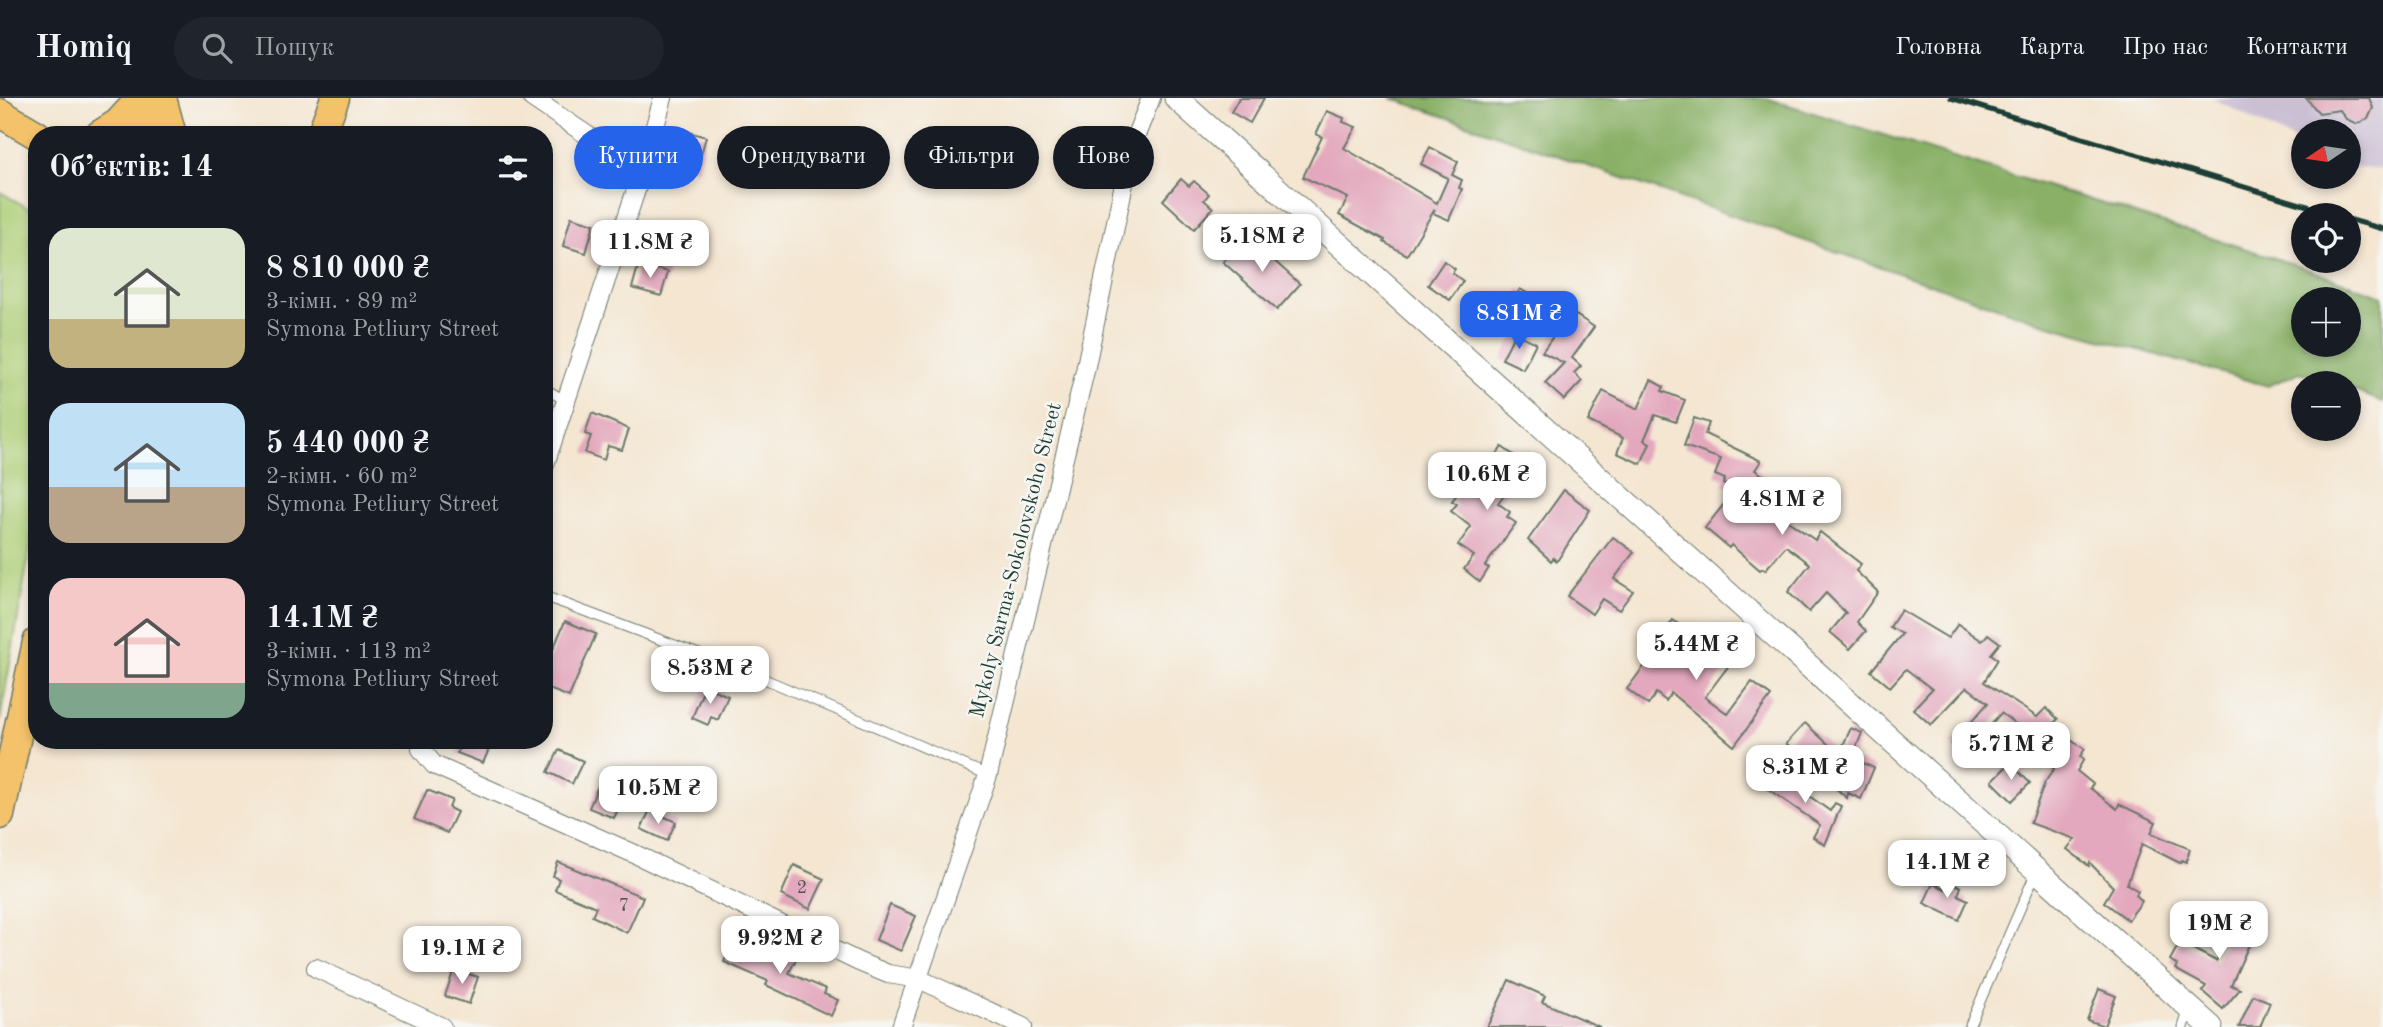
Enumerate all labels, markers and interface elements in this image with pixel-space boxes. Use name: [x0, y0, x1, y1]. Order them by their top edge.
search box: [174, 17, 664, 80]
icon: search: [198, 29, 236, 67]
text: Homiq: [35, 32, 132, 65]
text: Пошук: [254, 35, 334, 61]
text: Головна: [1895, 36, 1982, 60]
text: Карта: [2020, 36, 2085, 60]
text: Про нас: [2123, 36, 2208, 60]
text: Контакти: [2246, 36, 2348, 60]
north arrow: [2291, 119, 2361, 189]
map controls: [2291, 119, 2361, 441]
chip: Купити: [574, 126, 703, 189]
chip: Орендувати: [717, 126, 890, 189]
chip: Фільтри: [904, 126, 1039, 189]
chip: Нове: [1053, 126, 1154, 189]
icon: filters: [494, 149, 532, 187]
text: Об’єктів: 14: [49, 153, 213, 183]
button: locate: [2291, 203, 2361, 273]
pin: 5.18M ₴: [1197, 214, 1327, 274]
pin: 11.8M ₴: [585, 220, 715, 280]
text: 5.18M ₴: [1219, 225, 1305, 248]
text: 11.8M ₴: [607, 231, 693, 254]
text: 8 810 000 ₴: [266, 254, 430, 284]
icon: home: [105, 256, 189, 340]
button: +: [2291, 287, 2361, 357]
text: 3-кімн. · 89 m²: [266, 290, 417, 313]
pin: 8.81M ₴: [1454, 292, 1584, 351]
text: 8.81M ₴: [1476, 302, 1562, 325]
text: Symona Petliury Street: [266, 318, 499, 341]
button: −: [2291, 371, 2361, 441]
street label: Mykoly Sarma-Sokolovskoho Street: [967, 400, 1066, 720]
text: 5 440 000 ₴: [266, 429, 430, 459]
icon: home: [105, 431, 189, 515]
pin: 10.6M ₴: [1422, 452, 1552, 512]
text: 10.6M ₴: [1444, 463, 1530, 486]
text: 2-кімн. · 60 m²: [266, 465, 417, 488]
pin: 4.81M ₴: [1717, 478, 1847, 537]
text: 4.81M ₴: [1739, 488, 1825, 511]
text: Symona Petliury Street: [266, 493, 499, 516]
text: 14.1M ₴: [266, 604, 378, 634]
icon: home: [105, 606, 189, 690]
pin: 5.44M ₴: [1631, 622, 1761, 682]
text: 5.44M ₴: [1653, 633, 1739, 656]
text: 3-кімн. · 113 m²: [266, 640, 431, 663]
pin: 8.53M ₴: [645, 646, 775, 706]
text: 8.53M ₴: [667, 657, 753, 680]
text: Symona Petliury Street: [266, 668, 499, 691]
pin: 5.71M ₴: [1946, 722, 2076, 782]
text: 5.71M ₴: [1968, 733, 2054, 756]
pin: 8.31M ₴: [1740, 746, 1870, 805]
text: 8.31M ₴: [1762, 756, 1848, 779]
pin: 10.5M ₴: [593, 766, 723, 826]
text: 10.5M ₴: [615, 777, 701, 800]
pin: 14.1M ₴: [1882, 840, 2012, 900]
text: 14.1M ₴: [1904, 851, 1990, 874]
house number: 2: [797, 879, 807, 897]
house number: 7: [619, 897, 629, 915]
pin: 19M ₴: [2170, 902, 2268, 961]
text: 19M ₴: [2186, 912, 2252, 935]
pin: 9.92M ₴: [715, 916, 845, 976]
pin: 19.1M ₴: [397, 926, 527, 986]
text: 9.92M ₴: [737, 927, 823, 950]
text: 19.1M ₴: [419, 937, 505, 960]

